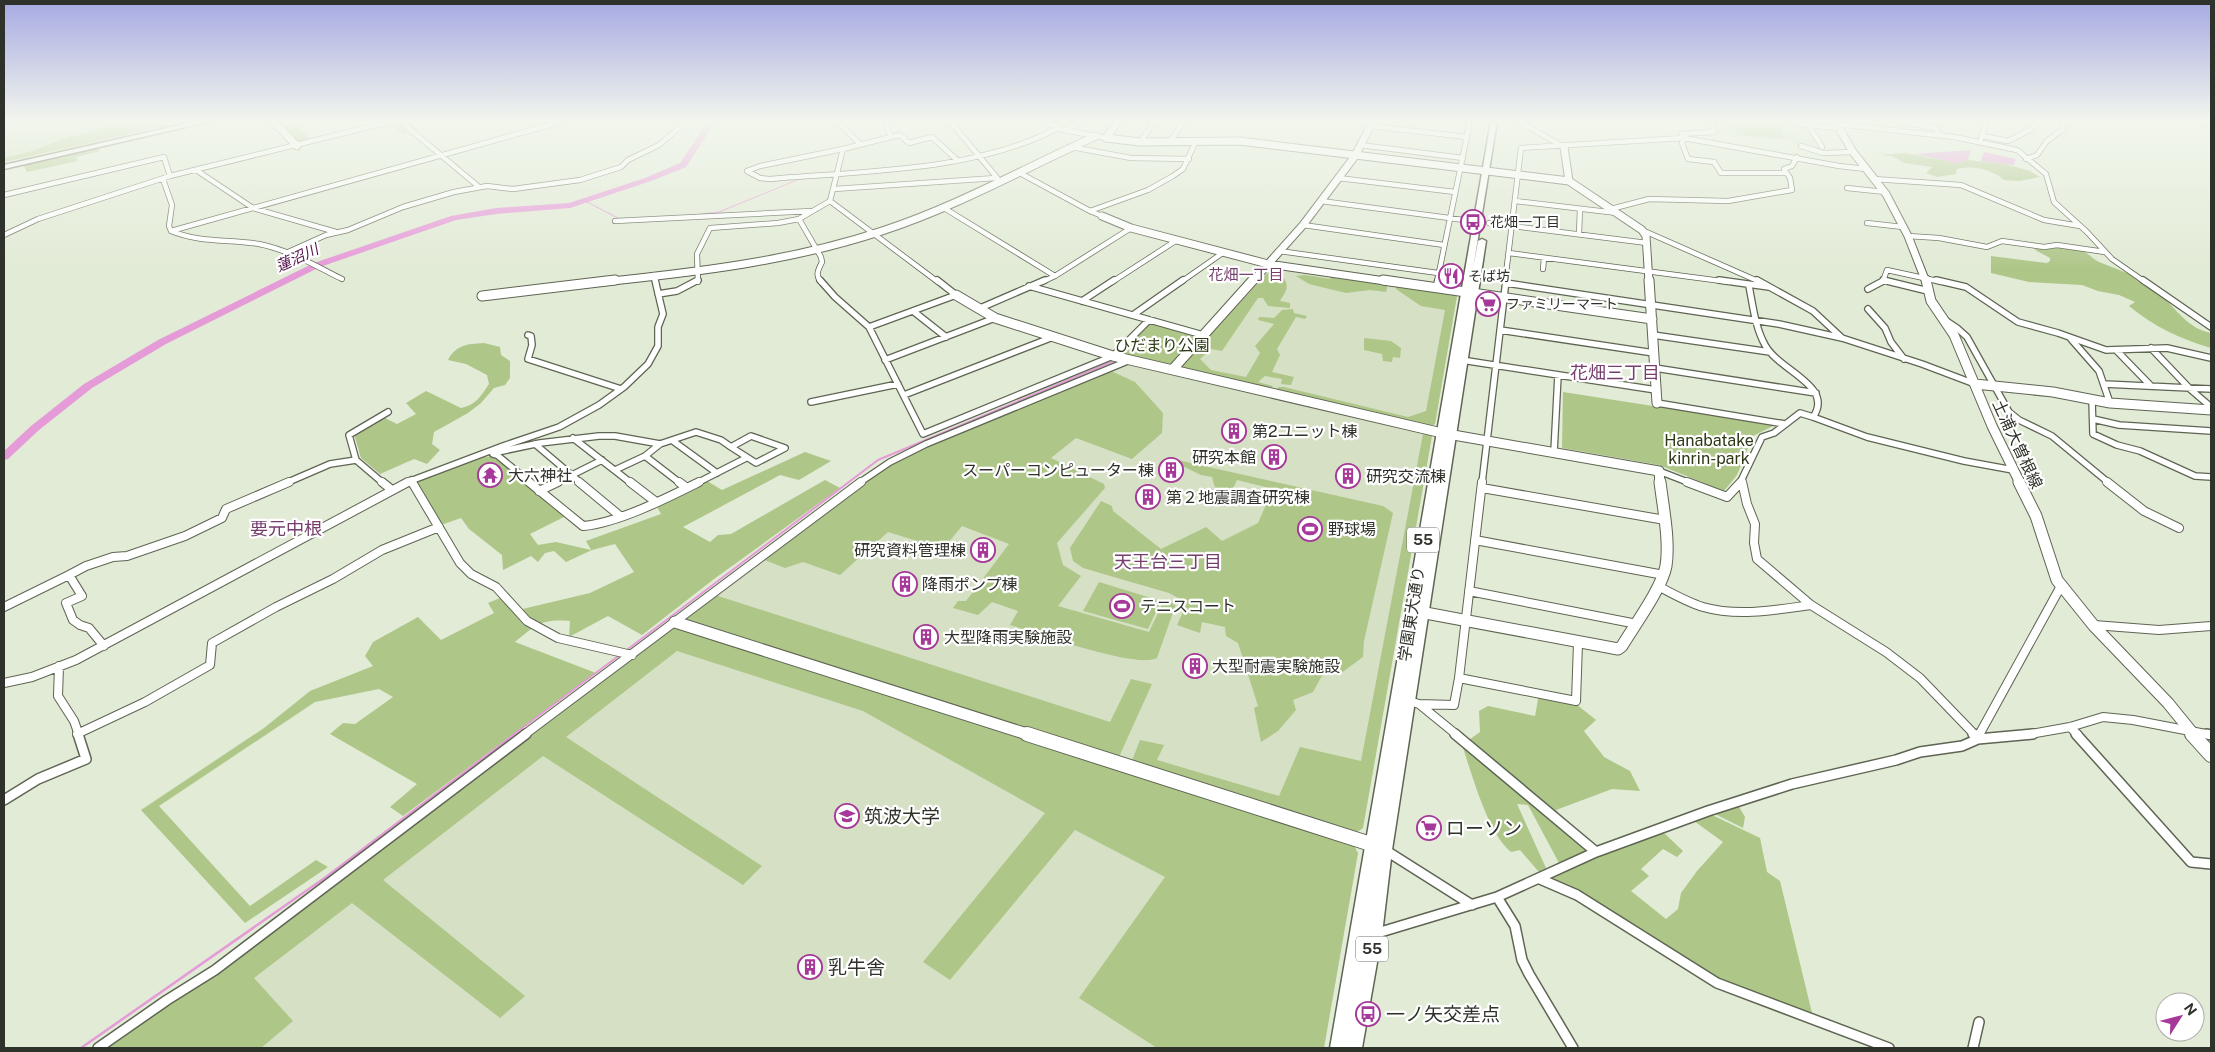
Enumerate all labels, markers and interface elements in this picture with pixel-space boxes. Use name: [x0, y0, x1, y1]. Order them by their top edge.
bus stop icon: 花畑一丁目: [1460, 209, 1486, 235]
place label: 花畑一丁目: [1490, 214, 1560, 230]
water label: 蓮沼川: [273, 239, 323, 275]
restaurant icon: そば坊: [1438, 263, 1464, 289]
district label: 花畑一丁目: [1208, 266, 1284, 283]
place label: そば坊: [1468, 268, 1510, 284]
supermarket icon: ファミリーマート: [1475, 291, 1501, 317]
place label: ファミリーマート: [1506, 296, 1618, 312]
park label: ひだまり公園: [1114, 336, 1210, 355]
district label: 花畑三丁目: [1570, 362, 1660, 383]
street label: 土浦大曽根線: [1989, 397, 2046, 492]
building icon: 第2ユニット棟: [1221, 418, 1247, 444]
place label: 第2ユニット棟: [1252, 422, 1358, 441]
park label: Hanabatake kinrin-park: [1664, 431, 1754, 468]
building icon: 研究本館: [1261, 444, 1287, 470]
place label: 研究本館: [1192, 448, 1256, 467]
building icon: スーパーコンピューター棟: [1158, 457, 1184, 483]
place label: スーパーコンピューター棟: [962, 461, 1154, 480]
temple icon: 大六神社: [477, 462, 503, 488]
building icon: 研究交流棟: [1335, 463, 1361, 489]
place label: 大六神社: [508, 466, 572, 485]
place label: 研究交流棟: [1366, 467, 1446, 486]
building icon: 第２地震調査研究棟: [1135, 484, 1161, 510]
place label: 第２地震調査研究棟: [1166, 488, 1310, 507]
sports icon: 野球場: [1297, 516, 1323, 542]
district label: 要元中根: [250, 518, 322, 539]
place label: 野球場: [1328, 520, 1376, 539]
road number: 55: [1407, 528, 1439, 552]
building icon: 研究資料管理棟: [970, 537, 996, 563]
place label: 研究資料管理棟: [854, 541, 966, 560]
district label: 天王台三丁目: [1114, 551, 1222, 572]
street label: 学園東大通り: [1395, 565, 1428, 663]
building icon: 降雨ポンプ棟: [892, 571, 918, 597]
place label: 降雨ポンプ棟: [922, 575, 1018, 594]
sports icon: テニスコート: [1109, 593, 1135, 619]
place label: テニスコート: [1140, 597, 1236, 616]
building icon: 大型降雨実験施設: [913, 624, 939, 650]
place label: 大型降雨実験施設: [944, 628, 1072, 647]
building icon: 大型耐震実験施設: [1182, 653, 1208, 679]
place label: 大型耐震実験施設: [1212, 657, 1340, 676]
school or university icon: 筑波大学: [834, 803, 860, 829]
place label: 筑波大学: [864, 805, 940, 827]
supermarket icon: ローソン: [1416, 815, 1442, 841]
place label: ローソン: [1446, 817, 1522, 839]
road number: 55: [1356, 936, 1388, 962]
building icon: 乳牛舎: [797, 954, 823, 980]
place label: 乳牛舎: [828, 956, 885, 978]
north arrow: [2155, 992, 2205, 1042]
text: N: [2181, 1000, 2200, 1018]
bus stop icon: 一ノ矢交差点: [1355, 1001, 1381, 1027]
place label: 一ノ矢交差点: [1386, 1003, 1500, 1025]

